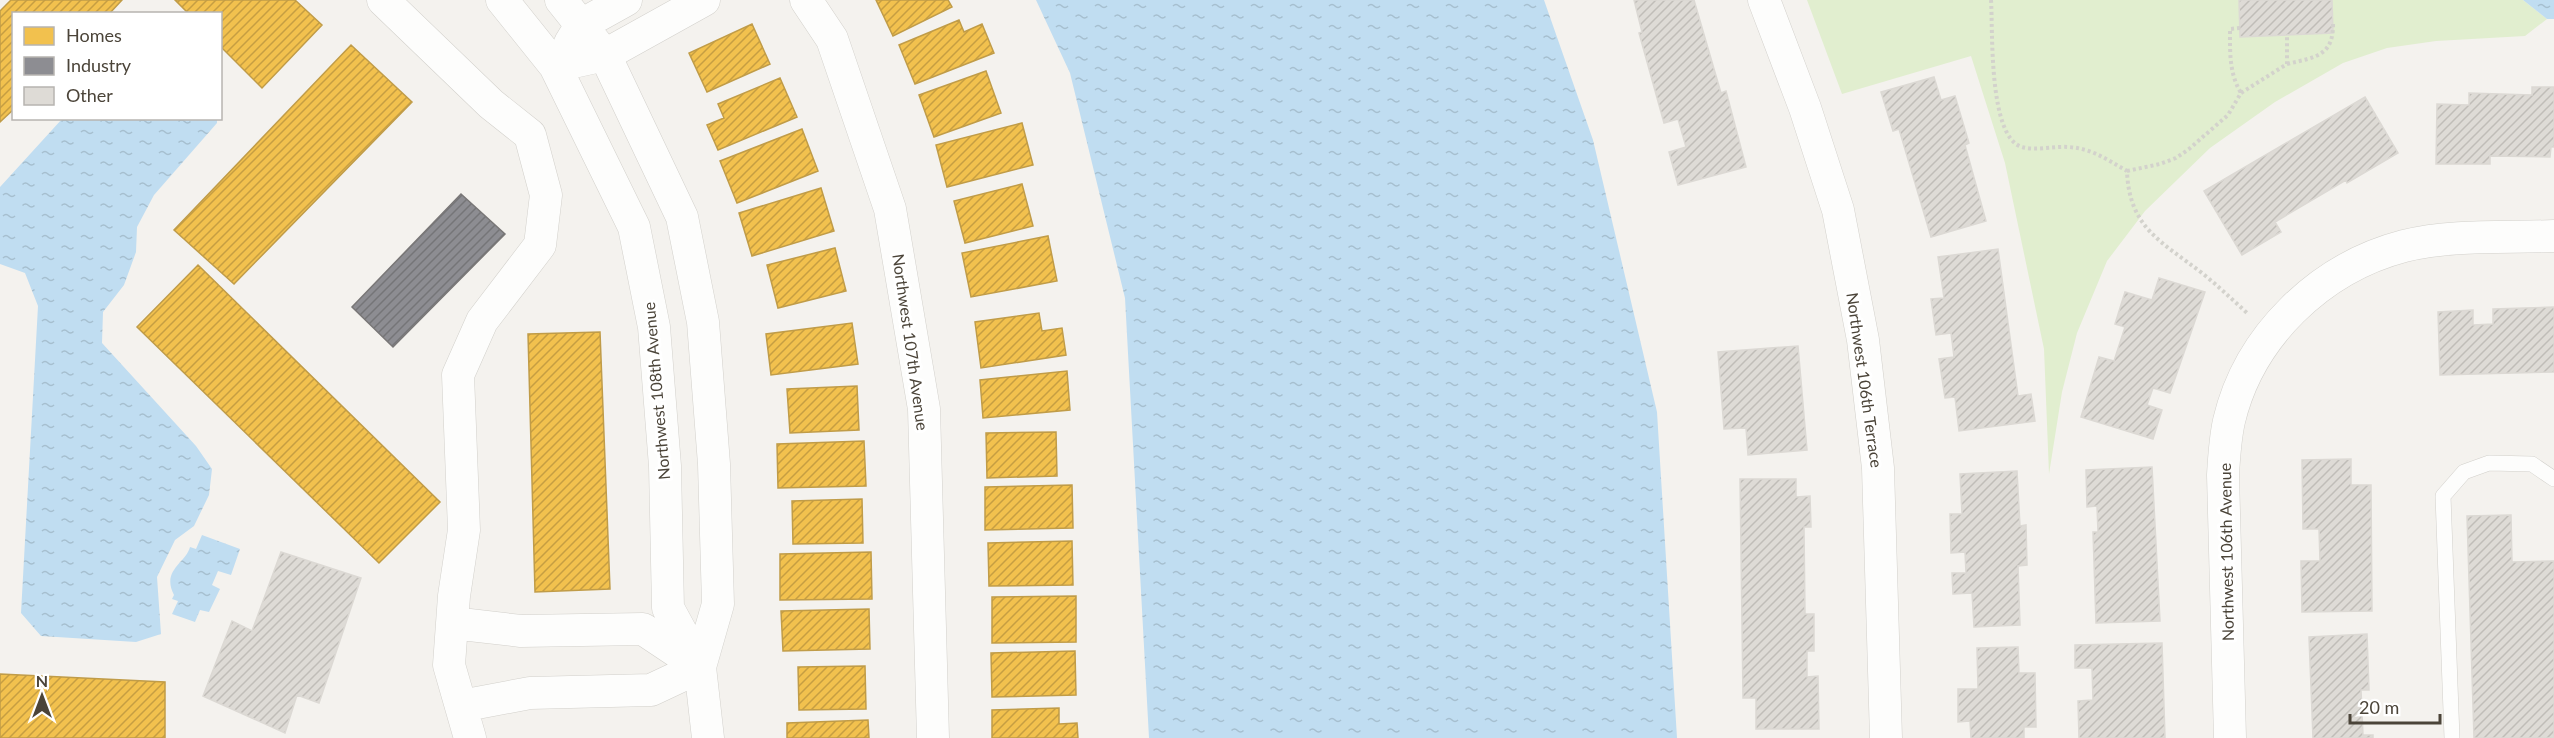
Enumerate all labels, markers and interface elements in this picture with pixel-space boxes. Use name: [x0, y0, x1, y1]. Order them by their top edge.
legend: [12, 12, 222, 120]
text: Homes: [66, 24, 122, 46]
text: Industry: [66, 54, 132, 76]
text: Other: [66, 84, 113, 106]
street label: Northwest 107th Avenue: [889, 252, 933, 432]
street label: Northwest 106th Terrace: [1843, 291, 1887, 469]
street label: Northwest 108th Avenue: [639, 301, 673, 481]
street label: Northwest 106th Avenue: [2215, 463, 2237, 641]
north arrow: [12, 666, 72, 726]
text: N: [36, 671, 48, 690]
scale bar: [2350, 687, 2440, 725]
text: 20 m: [2359, 696, 2399, 718]

